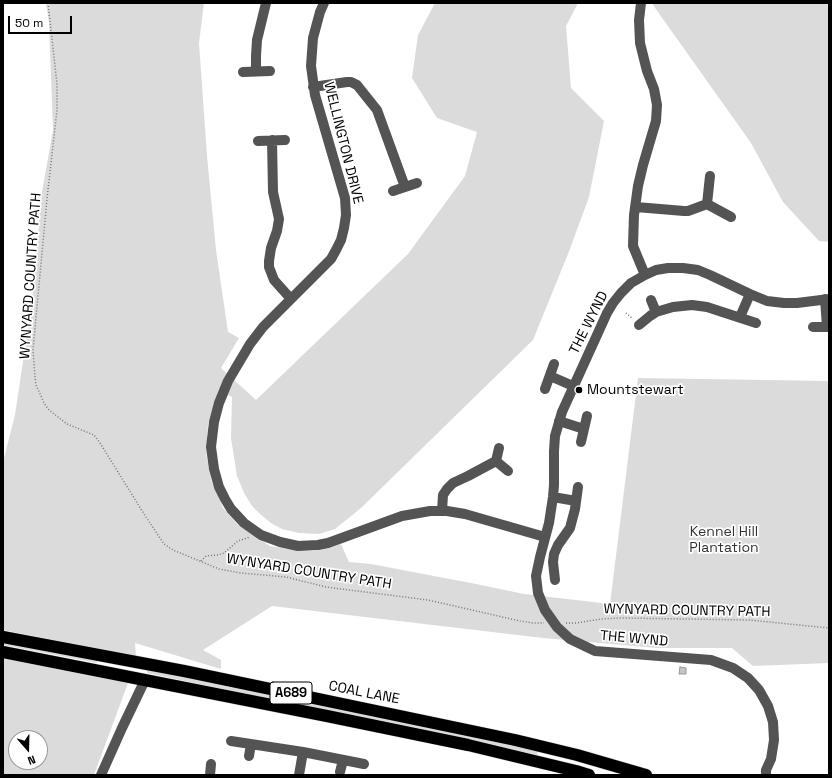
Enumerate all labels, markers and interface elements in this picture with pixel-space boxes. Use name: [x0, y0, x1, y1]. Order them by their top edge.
scale bar: [10, 8, 74, 34]
text: 50 m: [15, 15, 43, 31]
street label: WELLINGTON DRIVE: [320, 80, 366, 206]
street label: WYNYARD COUNTRY PATH: [17, 192, 45, 360]
street label: THE WYND: [566, 289, 612, 357]
place label: Mountstewart: [587, 382, 684, 398]
marker: Mountstewart: [574, 385, 584, 395]
park label: Kennel Hill Plantation: [689, 524, 759, 556]
street label: WYNYARD COUNTRY PATH: [225, 551, 393, 593]
street label: WYNYARD COUNTRY PATH: [603, 601, 771, 621]
street label: THE WYND: [599, 628, 669, 650]
street label: COAL LANE: [327, 678, 401, 708]
road number: A689: [270, 682, 312, 704]
north arrow: [8, 730, 48, 770]
text: N: [26, 752, 38, 768]

